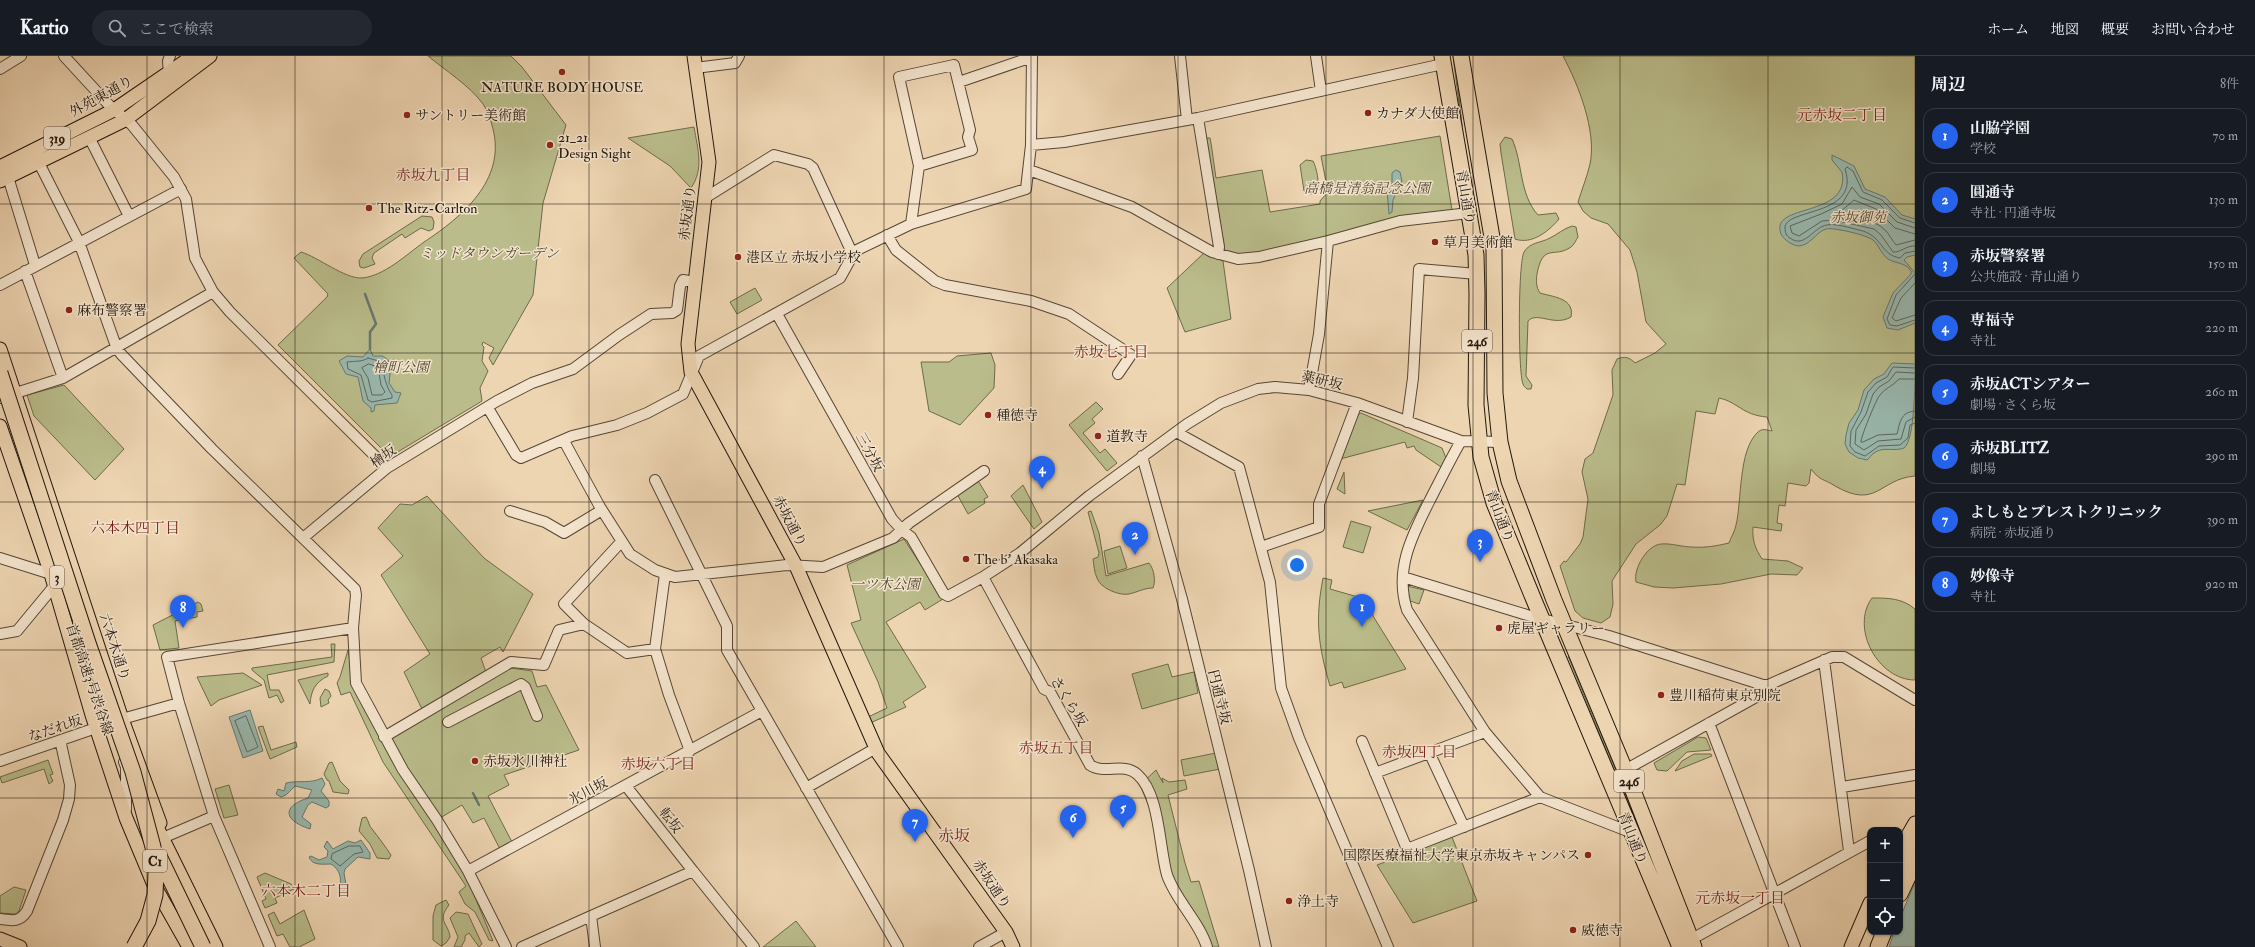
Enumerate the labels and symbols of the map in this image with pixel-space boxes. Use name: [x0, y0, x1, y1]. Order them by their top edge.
marker: NATURE BODY HOUSE: [557, 67, 567, 77]
street label: 外苑東通り: [67, 72, 136, 121]
place label: NATURE BODY HOUSE: [481, 79, 643, 96]
place label: カナダ大使館: [1376, 105, 1459, 122]
district label: 元赤坂二丁目: [1797, 106, 1887, 125]
place label: サントリー美術館: [415, 107, 526, 124]
marker: カナダ大使館: [1363, 108, 1373, 118]
marker: サントリー美術館: [402, 110, 412, 120]
road number: 319: [44, 127, 70, 149]
place label: 21_21 Design Sight: [558, 129, 631, 162]
marker: 21_21 Design Sight: [545, 140, 555, 150]
district label: 赤坂九丁目: [395, 166, 471, 185]
street label: 青山通り: [1452, 168, 1479, 226]
park label: 高橋是清翁記念公園: [1304, 180, 1432, 197]
street label: 赤坂通り: [676, 184, 699, 242]
place label: The Ritz-Carlton: [377, 200, 477, 217]
marker: The Ritz-Carlton: [364, 203, 374, 213]
park label: 赤坂御苑: [1830, 209, 1888, 226]
place label: 草月美術館: [1443, 234, 1513, 251]
marker: 草月美術館: [1430, 237, 1440, 247]
park label: ミッドタウンガーデン: [419, 245, 560, 262]
place label: 港区立 赤坂小学校: [746, 249, 861, 266]
marker: 港区立 赤坂小学校: [733, 252, 743, 262]
place label: 麻布警察署: [77, 302, 147, 319]
marker: 麻布警察署: [64, 305, 74, 315]
road number: 246: [1462, 330, 1492, 352]
district label: 赤坂七丁目: [1073, 343, 1149, 362]
park label: 檜町公園: [373, 359, 431, 376]
street label: 薬研坂: [1300, 367, 1344, 393]
place label: 種徳寺: [996, 407, 1038, 424]
marker: 種徳寺: [983, 410, 993, 420]
place label: 道教寺: [1106, 428, 1148, 445]
street label: 三分坂: [852, 430, 887, 475]
marker: 道教寺: [1093, 431, 1103, 441]
street label: 檜坂: [367, 441, 400, 471]
pin: 4: [1029, 456, 1055, 489]
street label: 青山通り: [1482, 487, 1518, 545]
street label: 赤坂通り: [769, 493, 810, 550]
district label: 六本木四丁目: [90, 519, 180, 538]
pin: 2: [1122, 522, 1148, 555]
pin: 3: [1467, 529, 1493, 562]
place label: The b' Akasaka: [974, 551, 1058, 568]
marker: The b' Akasaka: [961, 554, 971, 564]
your location: [1287, 555, 1307, 575]
road number: 3: [50, 566, 64, 588]
park label: 一ツ木公園: [850, 576, 922, 593]
pin: 1: [1349, 594, 1375, 627]
pin: 8: [170, 595, 196, 628]
street label: 六本木通り: [96, 611, 133, 683]
place label: 虎屋ギャラリー: [1507, 620, 1605, 637]
street label: 首都高速3号渋谷線: [62, 621, 117, 737]
marker: 虎屋ギャラリー: [1494, 623, 1504, 633]
street label: 円通寺坂: [1204, 668, 1235, 726]
street label: さくら坂: [1047, 673, 1091, 730]
place label: 豊川稲荷東京別院: [1669, 687, 1781, 704]
marker: 豊川稲荷東京別院: [1656, 690, 1666, 700]
street label: なだれ坂: [26, 711, 84, 746]
district label: 赤坂五丁目: [1018, 739, 1094, 758]
district label: 赤坂四丁目: [1381, 743, 1457, 762]
place label: 赤坂氷川神社: [483, 753, 567, 770]
district label: 赤坂六丁目: [620, 755, 696, 774]
marker: 赤坂氷川神社: [470, 756, 480, 766]
road number: 246: [1614, 770, 1644, 792]
street label: 氷川坂: [566, 774, 611, 809]
pin: 5: [1110, 795, 1136, 828]
street label: 転坂: [655, 804, 686, 837]
pin: 6: [1060, 805, 1086, 838]
pin: 7: [902, 809, 928, 842]
street label: 青山通り: [1614, 809, 1651, 867]
district label: 赤坂: [938, 826, 970, 846]
place label: 国際医療福祉大学東京赤坂キャンパス: [1343, 847, 1580, 864]
road number: C1: [143, 850, 167, 872]
marker: 国際医療福祉大学東京赤坂キャンパス: [1583, 850, 1593, 860]
street label: 赤坂通り: [969, 856, 1014, 912]
district label: 六本木二丁目: [261, 882, 351, 901]
district label: 元赤坂一丁目: [1695, 889, 1785, 908]
place label: 浄土寺: [1297, 893, 1339, 910]
marker: 浄土寺: [1284, 896, 1294, 906]
place label: 威徳寺: [1581, 922, 1623, 939]
marker: 威徳寺: [1568, 925, 1578, 935]

